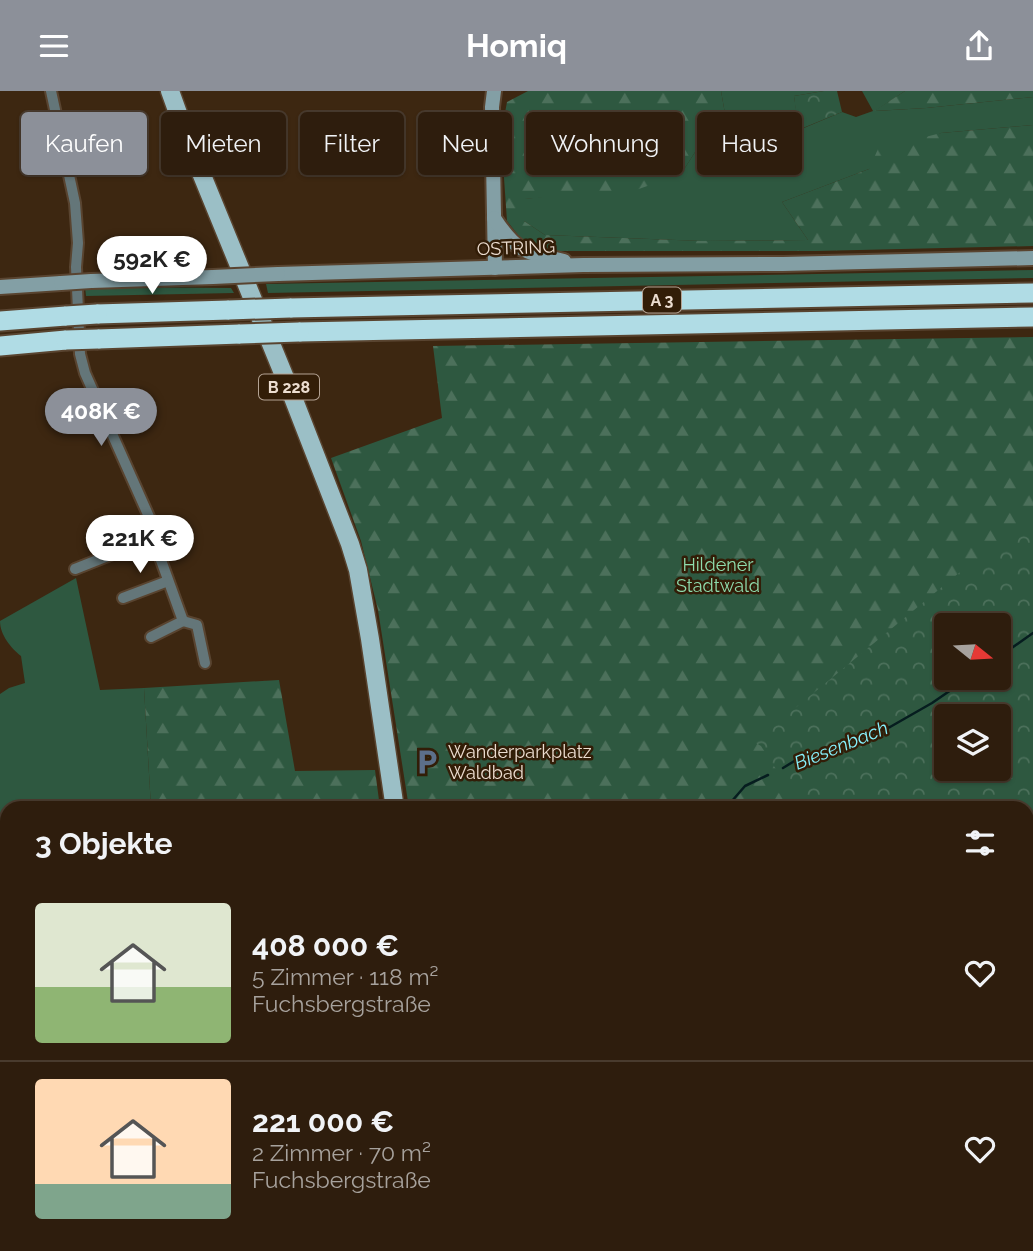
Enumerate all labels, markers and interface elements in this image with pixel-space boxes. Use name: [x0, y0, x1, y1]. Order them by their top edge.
icon: menu: [35, 27, 73, 65]
text: Homiq: [466, 27, 567, 64]
icon: share: [960, 27, 998, 65]
chip: Kaufen: [21, 112, 147, 175]
chip: Mieten: [161, 112, 286, 175]
chip: Filter: [300, 112, 404, 175]
chip: Neu: [418, 112, 512, 175]
chip: Wohnung: [526, 112, 683, 175]
chip: Haus: [697, 112, 802, 175]
street label: OSTRING: [476, 236, 556, 259]
pin: 592K €: [95, 237, 209, 296]
text: 592K €: [113, 245, 191, 272]
road number: A 3: [643, 287, 681, 313]
road number: B 228: [259, 375, 319, 399]
pin: 408K €: [44, 389, 158, 448]
text: 408K €: [61, 397, 141, 424]
pin: 221K €: [83, 515, 197, 575]
text: 221K €: [102, 524, 178, 551]
park label: Hildener Stadtwald: [676, 554, 760, 596]
north arrow: [934, 613, 1012, 689]
map controls: [934, 613, 1011, 781]
button: layers: [934, 704, 1011, 781]
water label: Biesenbach: [791, 716, 891, 774]
place label: Wanderparkplatz Waldbad: [448, 741, 592, 783]
parking icon: Wanderparkplatz Waldbad: [412, 747, 442, 777]
icon: filters: [961, 824, 999, 862]
text: 3 Objekte: [35, 826, 172, 861]
text: 408 000 €: [252, 928, 399, 963]
icon: home: [91, 931, 175, 1015]
icon: heart: [961, 954, 999, 992]
text: 5 Zimmer · 118 m²: [252, 963, 439, 990]
text: Fuchsbergstraße: [252, 990, 431, 1017]
text: 221 000 €: [252, 1104, 394, 1139]
icon: home: [91, 1107, 175, 1191]
icon: heart: [961, 1130, 999, 1168]
text: 2 Zimmer · 70 m²: [252, 1139, 431, 1166]
text: Fuchsbergstraße: [252, 1166, 431, 1193]

